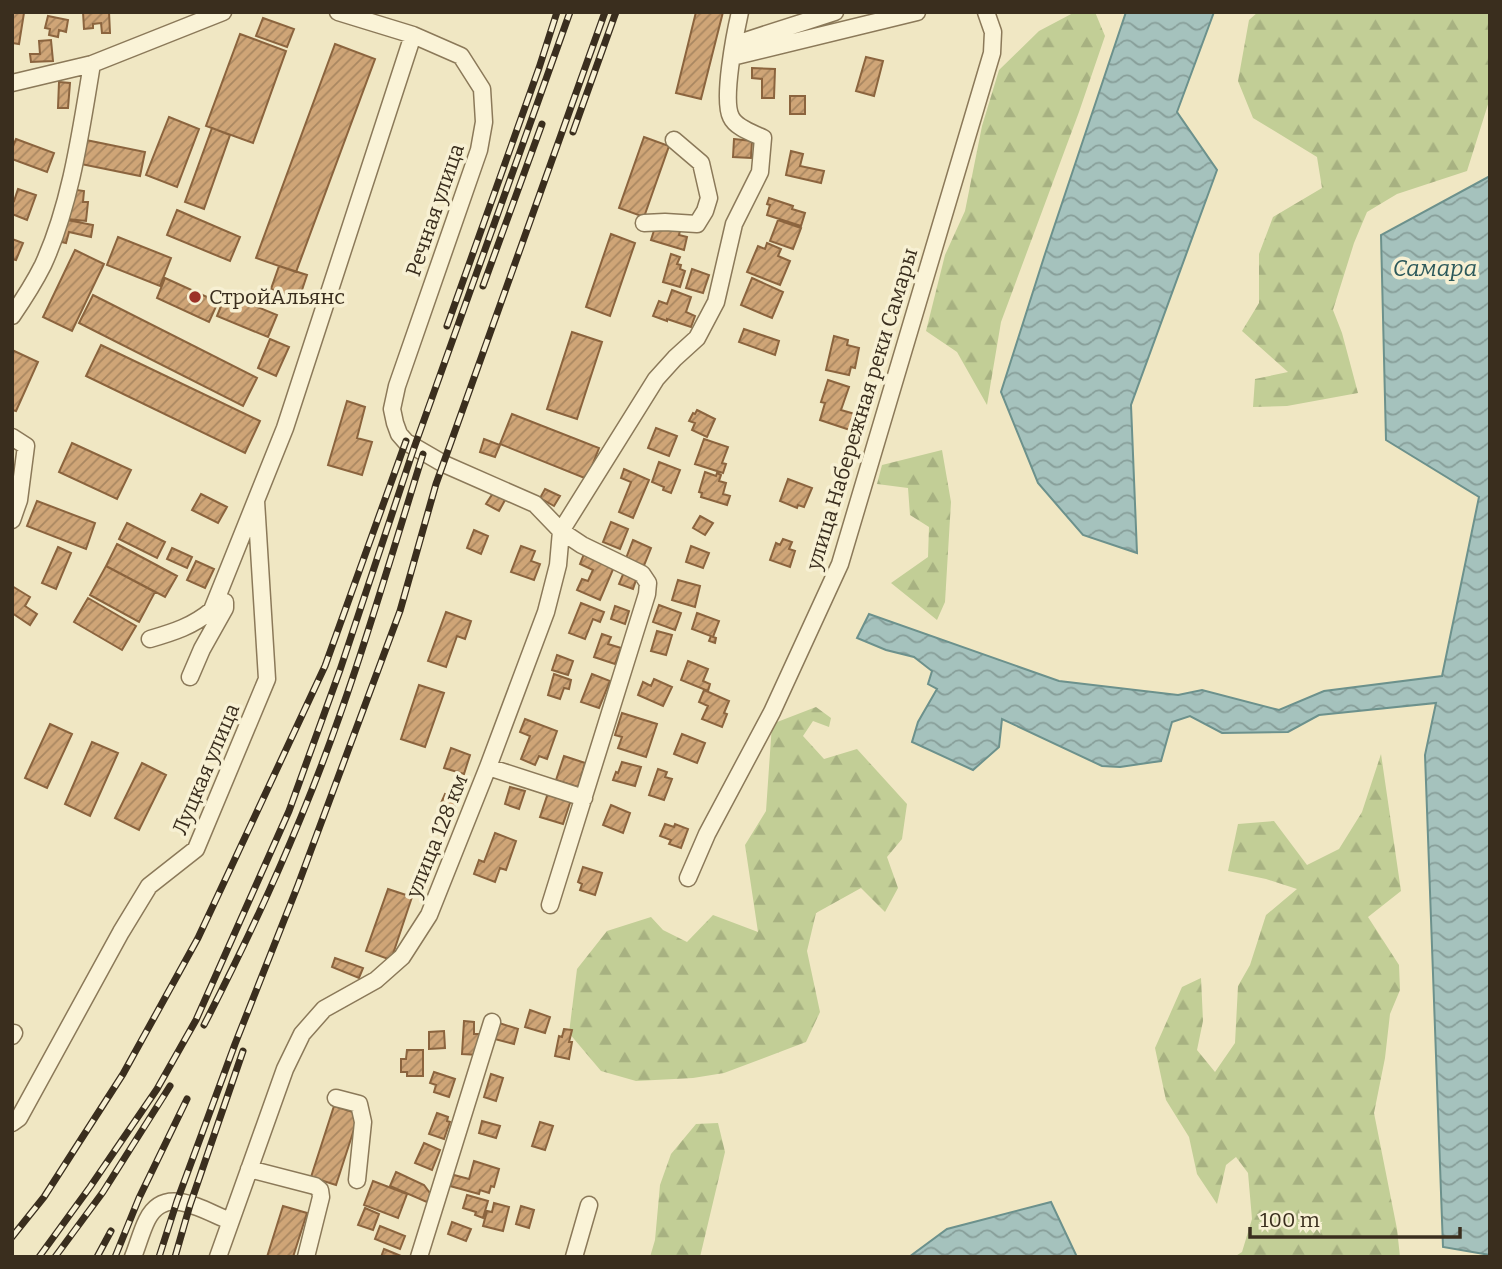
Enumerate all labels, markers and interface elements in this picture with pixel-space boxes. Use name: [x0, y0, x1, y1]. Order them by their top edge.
street label: Речная улица: [400, 140, 470, 280]
street label: улица Набережная реки Самары: [800, 245, 923, 574]
water label: Самара: [1393, 254, 1477, 282]
place label: СтройАльянс: [209, 284, 345, 310]
marker: СтройАльянс: [187, 289, 203, 305]
street label: Луцкая улица: [167, 699, 245, 838]
street label: улица 128 км: [400, 770, 474, 902]
scale bar: [1250, 1196, 1460, 1240]
text: 100 m: [1260, 1207, 1320, 1233]

